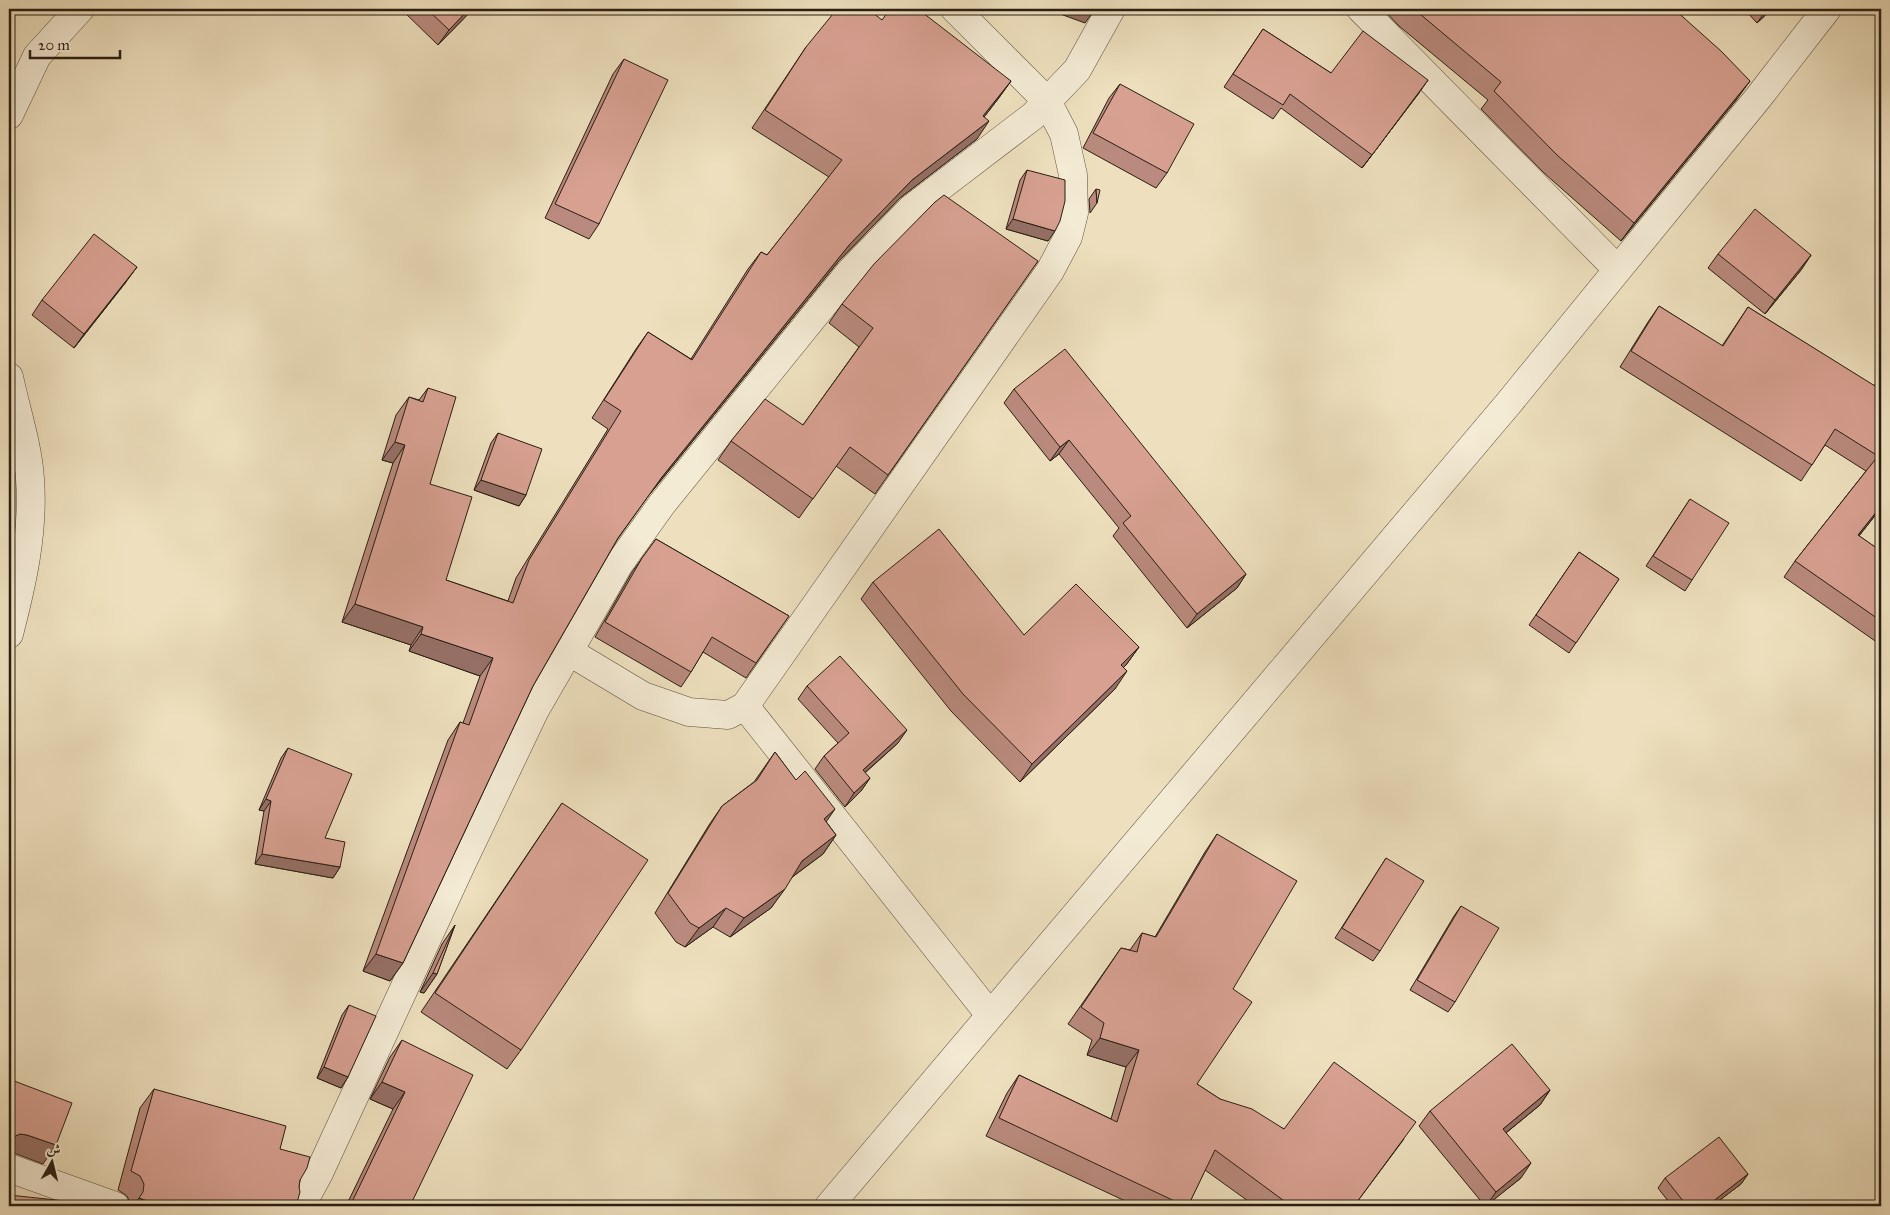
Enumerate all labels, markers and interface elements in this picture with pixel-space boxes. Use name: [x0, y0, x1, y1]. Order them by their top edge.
scale bar: [30, 28, 120, 60]
text: 20 m: [38, 36, 70, 54]
north arrow: [28, 1138, 78, 1188]
text: ش: [46, 1140, 62, 1159]

